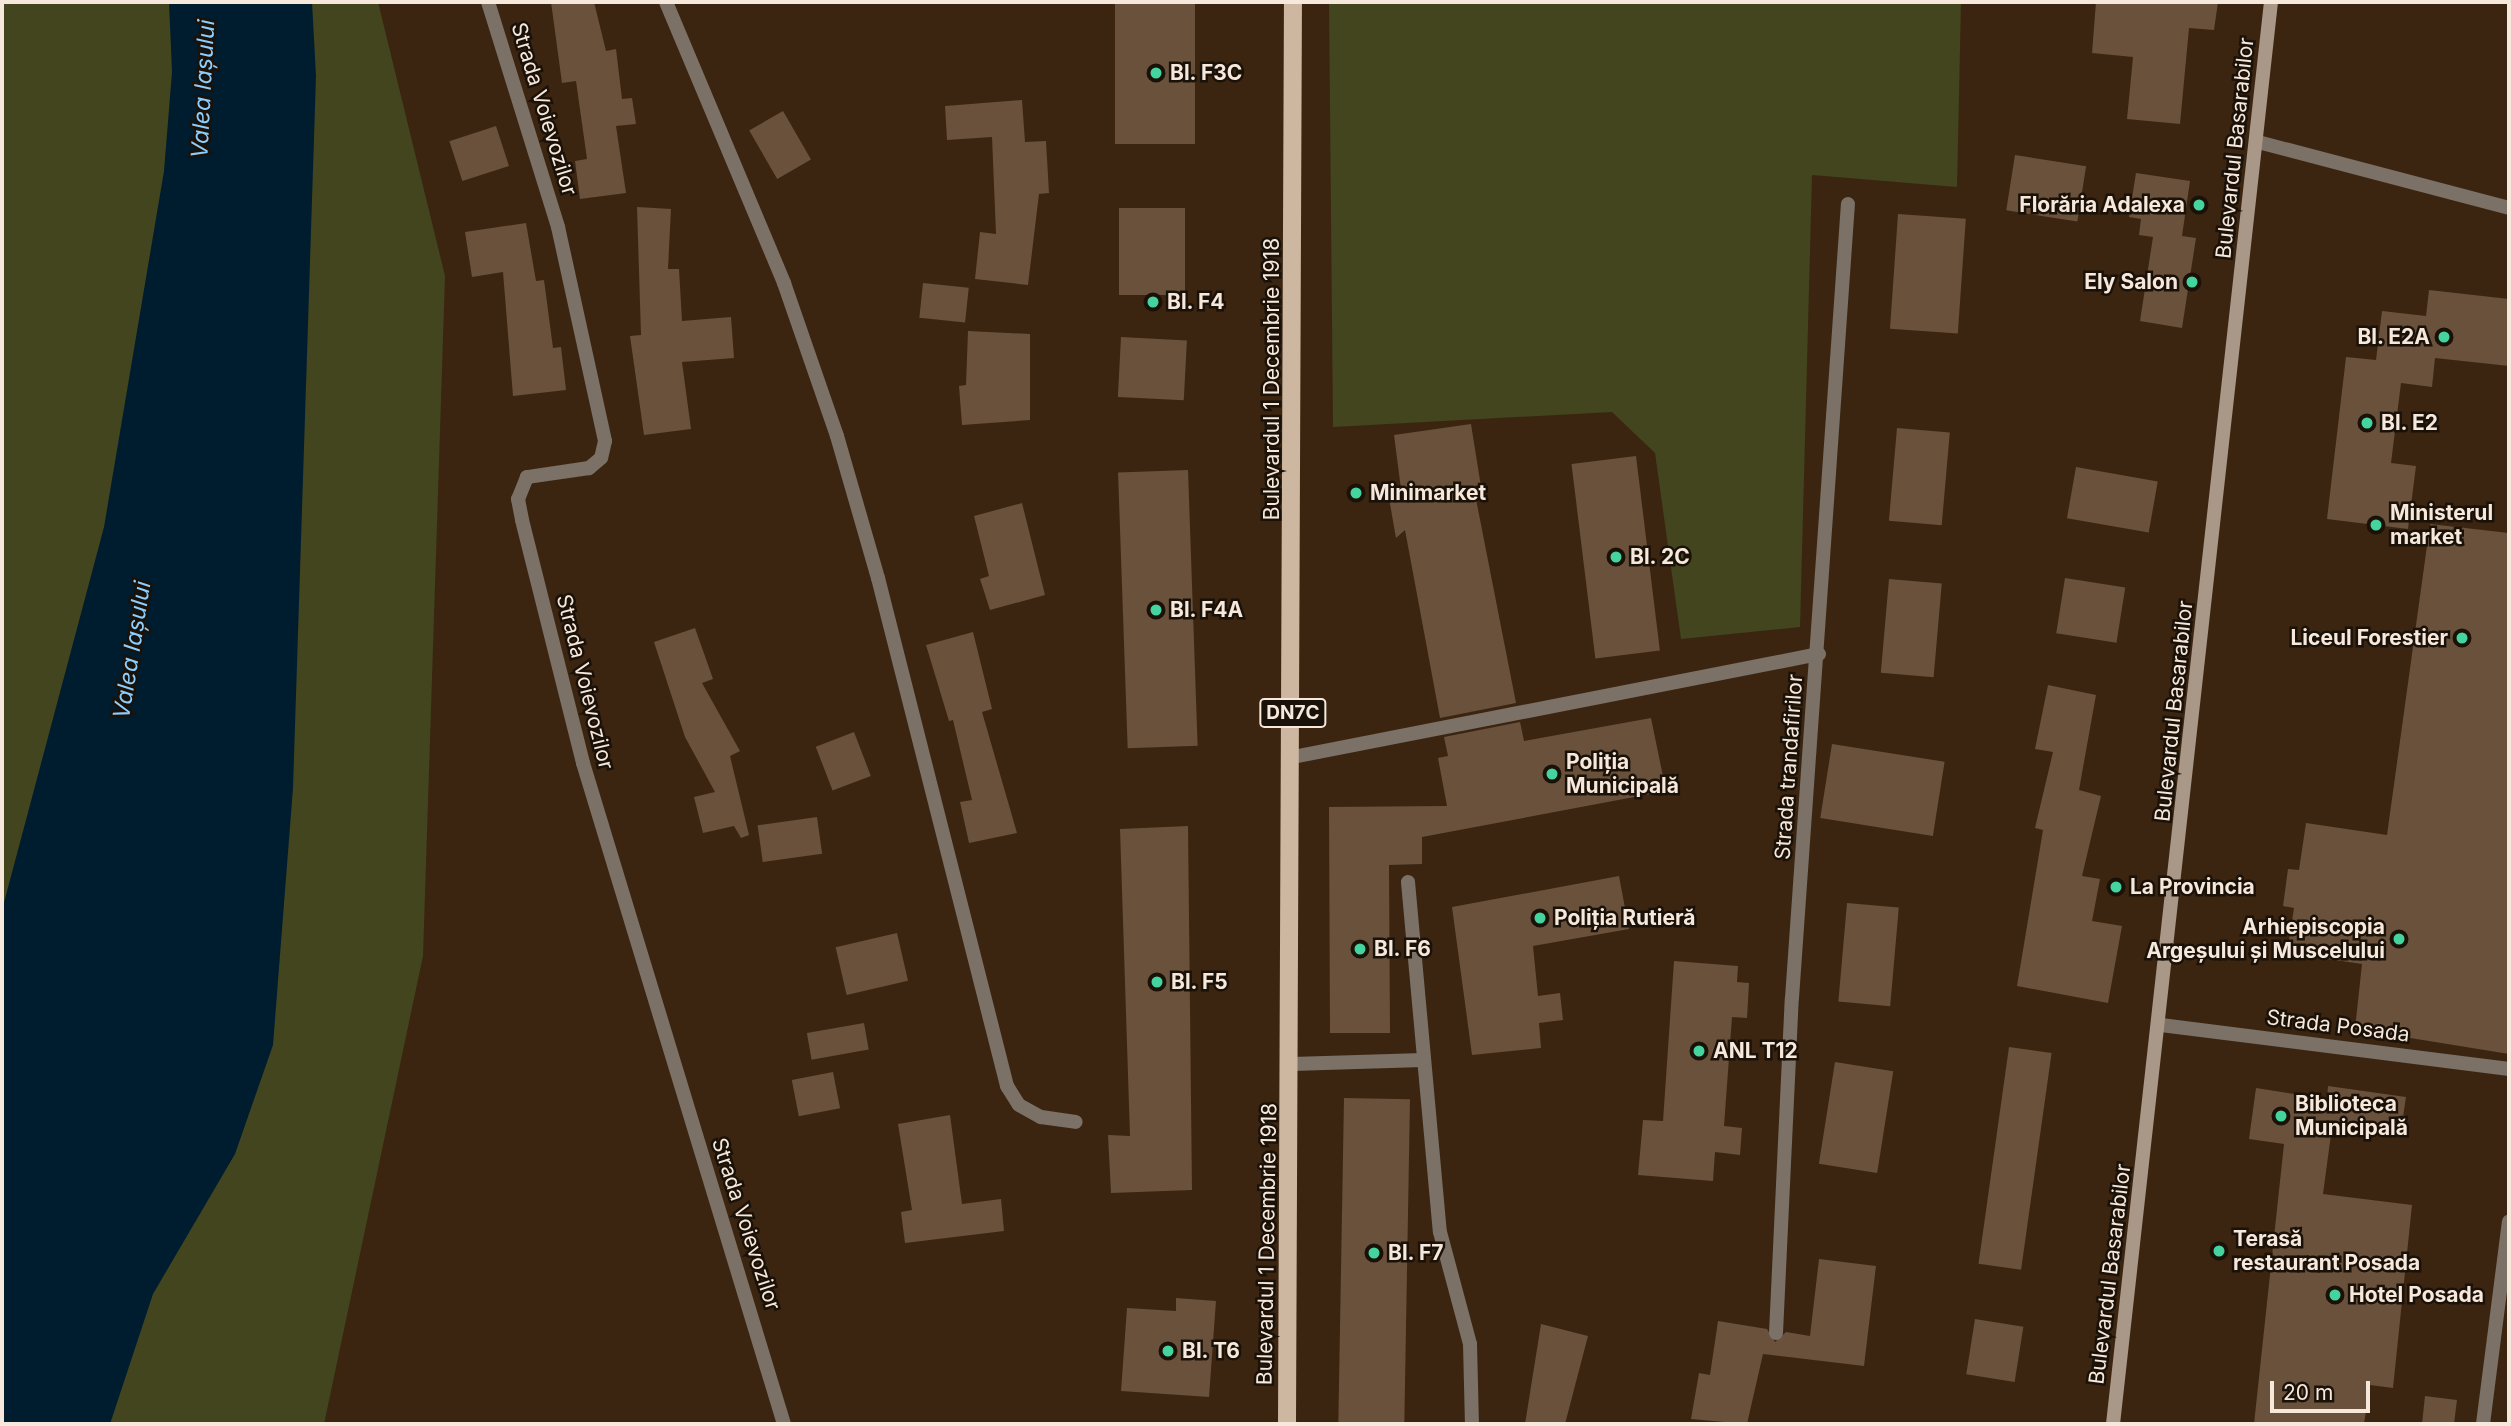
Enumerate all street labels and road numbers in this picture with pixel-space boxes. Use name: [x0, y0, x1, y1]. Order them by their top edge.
street label: Strada Voievozilor: [506, 20, 582, 198]
street label: Bulevardul Basarabilor: [2211, 36, 2259, 260]
street label: Bulevardul 1 Decembrie 1918: [1259, 238, 1285, 520]
street label: Strada Voievozilor: [551, 592, 619, 772]
street label: Bulevardul Basarabilor: [2150, 599, 2198, 823]
street label: Strada trandafirilor: [1770, 673, 1808, 861]
road number: DN7C: [1258, 698, 1328, 728]
street label: Strada Posada: [2265, 1005, 2411, 1047]
street label: Bulevardul 1 Decembrie 1918: [1252, 1103, 1282, 1385]
street label: Strada Voievozilor: [706, 1135, 786, 1313]
street label: Bulevardul Basarabilor: [2084, 1162, 2136, 1386]

